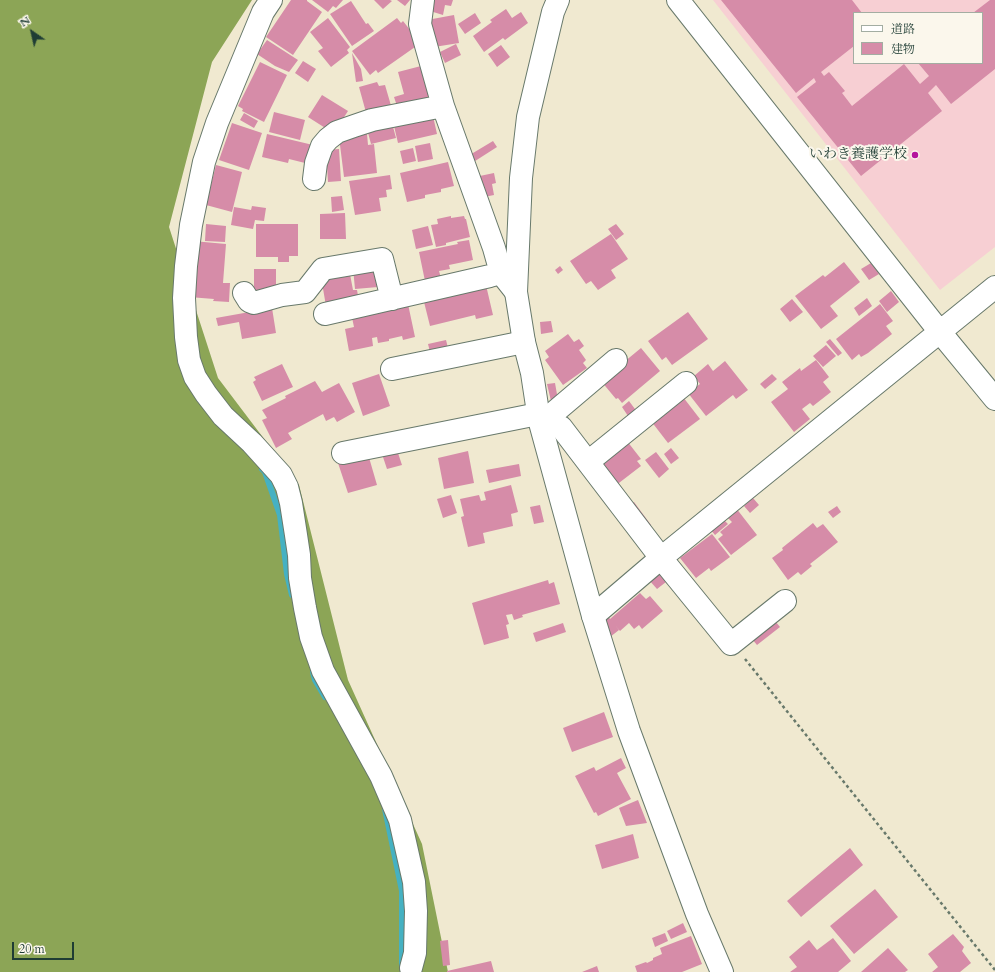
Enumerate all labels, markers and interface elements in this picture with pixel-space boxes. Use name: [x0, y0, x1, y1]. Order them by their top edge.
north arrow: [12, 12, 52, 52]
legend: [853, 12, 983, 64]
text: N: [17, 13, 33, 31]
text: 道路: [891, 21, 915, 37]
text: 建物: [891, 41, 915, 57]
place label: いわき養護学校: [809, 147, 907, 163]
marker: いわき養護学校: [910, 150, 920, 160]
scale bar: [14, 934, 76, 960]
text: 20 m: [19, 941, 45, 957]

